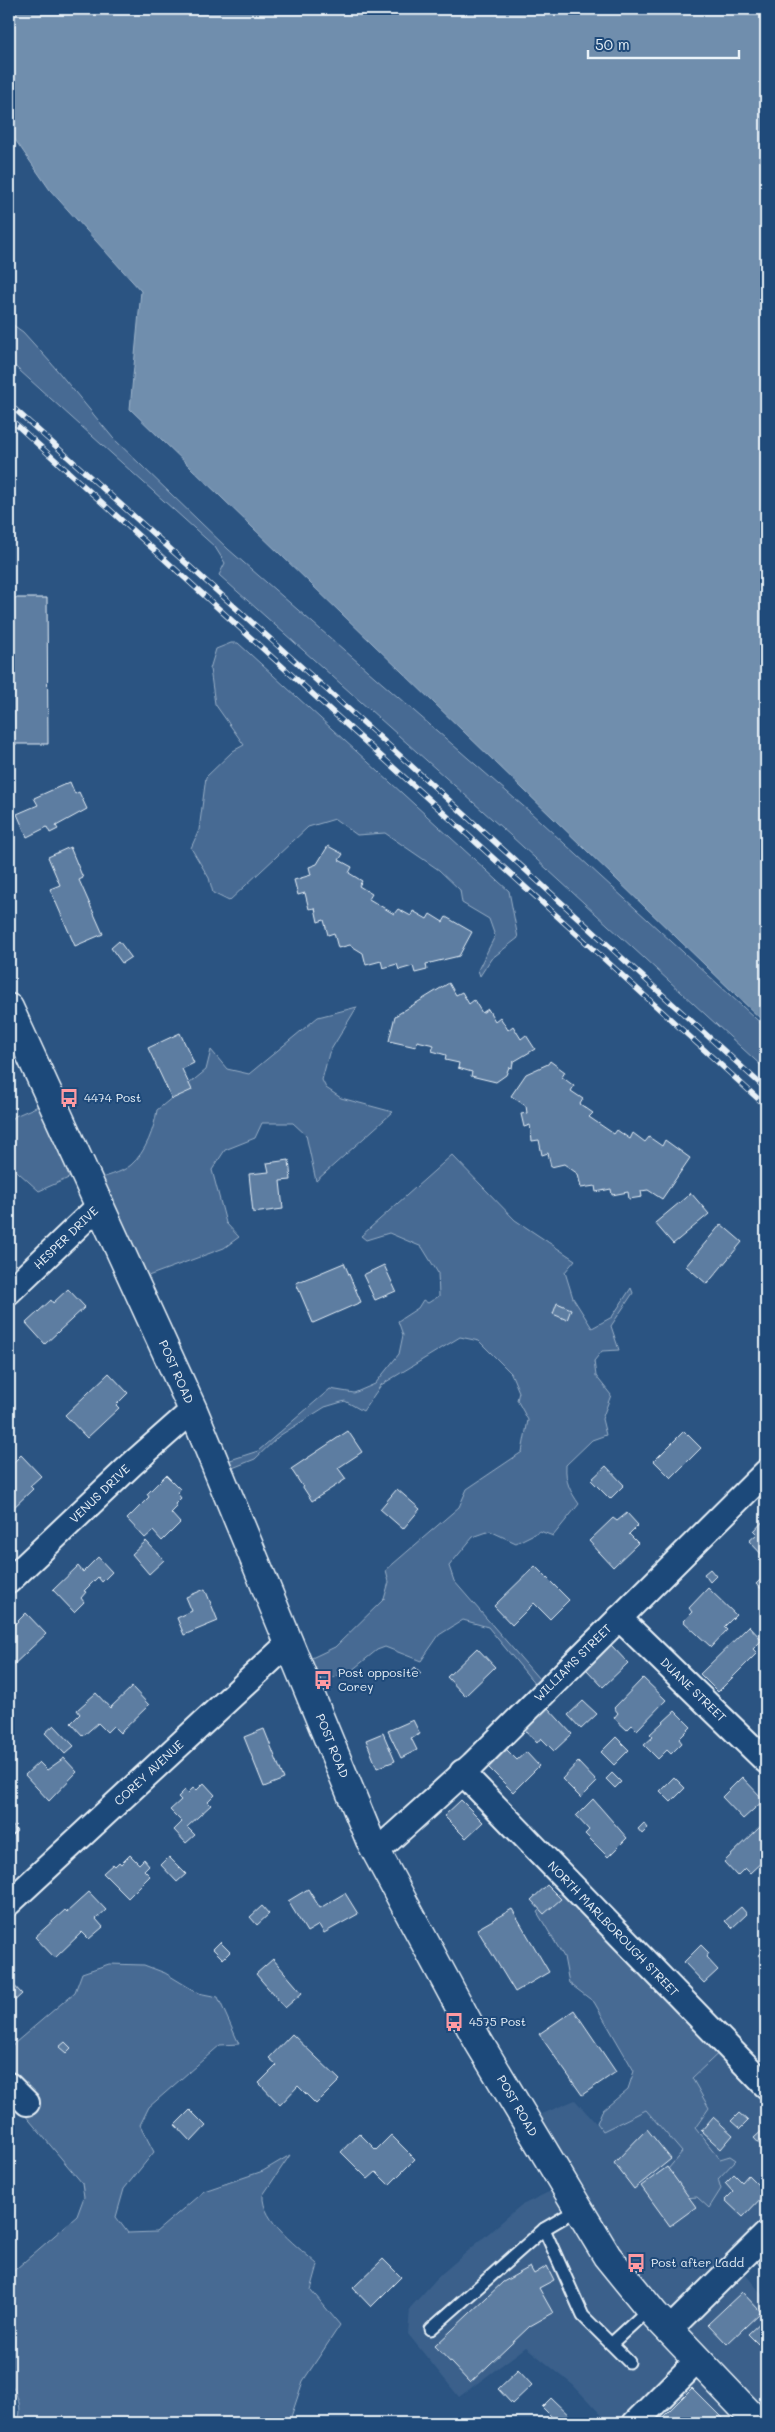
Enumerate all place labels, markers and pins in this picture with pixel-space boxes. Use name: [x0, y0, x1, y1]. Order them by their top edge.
bus stop icon: 4474 Post: [58, 1087, 80, 1109]
place label: 4474 Post: [84, 1089, 141, 1105]
place label: Post opposite Corey: [338, 1664, 419, 1694]
bus stop icon: Post opposite Corey: [312, 1669, 334, 1691]
bus stop icon: 4575 Post: [443, 2011, 465, 2033]
place label: 4575 Post: [469, 2013, 526, 2029]
bus stop icon: Post after Ladd: [625, 2252, 647, 2274]
place label: Post after Ladd: [651, 2254, 745, 2270]

